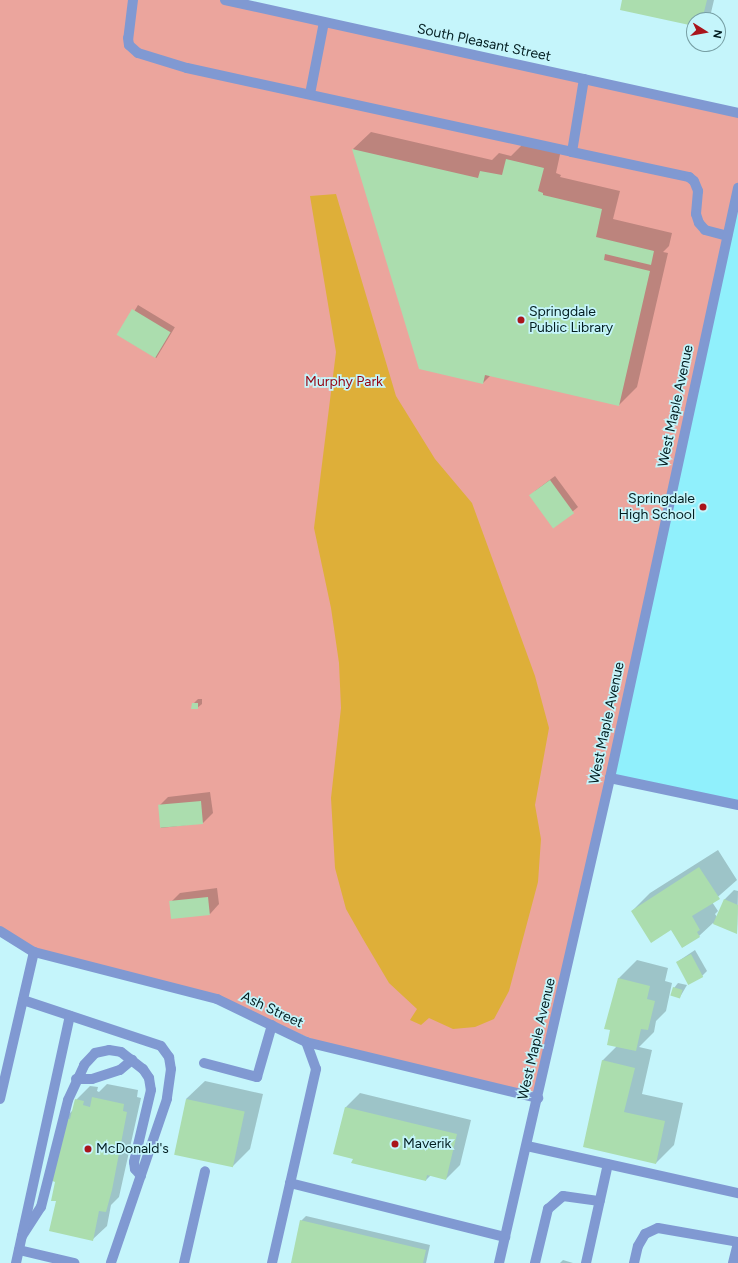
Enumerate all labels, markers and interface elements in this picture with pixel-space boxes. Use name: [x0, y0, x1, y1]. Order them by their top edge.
north arrow: [686, 12, 726, 52]
street label: South Pleasant Street: [416, 21, 552, 65]
text: N: [710, 29, 724, 40]
place label: Springdale Public Library: [529, 304, 613, 336]
marker: Springdale Public Library: [516, 315, 526, 325]
street label: West Maple Avenue: [655, 343, 697, 469]
park label: Murphy Park: [305, 374, 383, 390]
place label: Springdale High School: [618, 491, 695, 524]
marker: Springdale High School: [698, 502, 708, 512]
street label: West Maple Avenue: [586, 660, 628, 786]
street label: West Maple Avenue: [515, 976, 559, 1102]
street label: Ash Street: [238, 988, 306, 1032]
place label: Maverik: [403, 1136, 451, 1152]
marker: Maverik: [390, 1139, 400, 1149]
place label: McDonald's: [96, 1141, 169, 1157]
marker: McDonald's: [83, 1144, 93, 1154]

